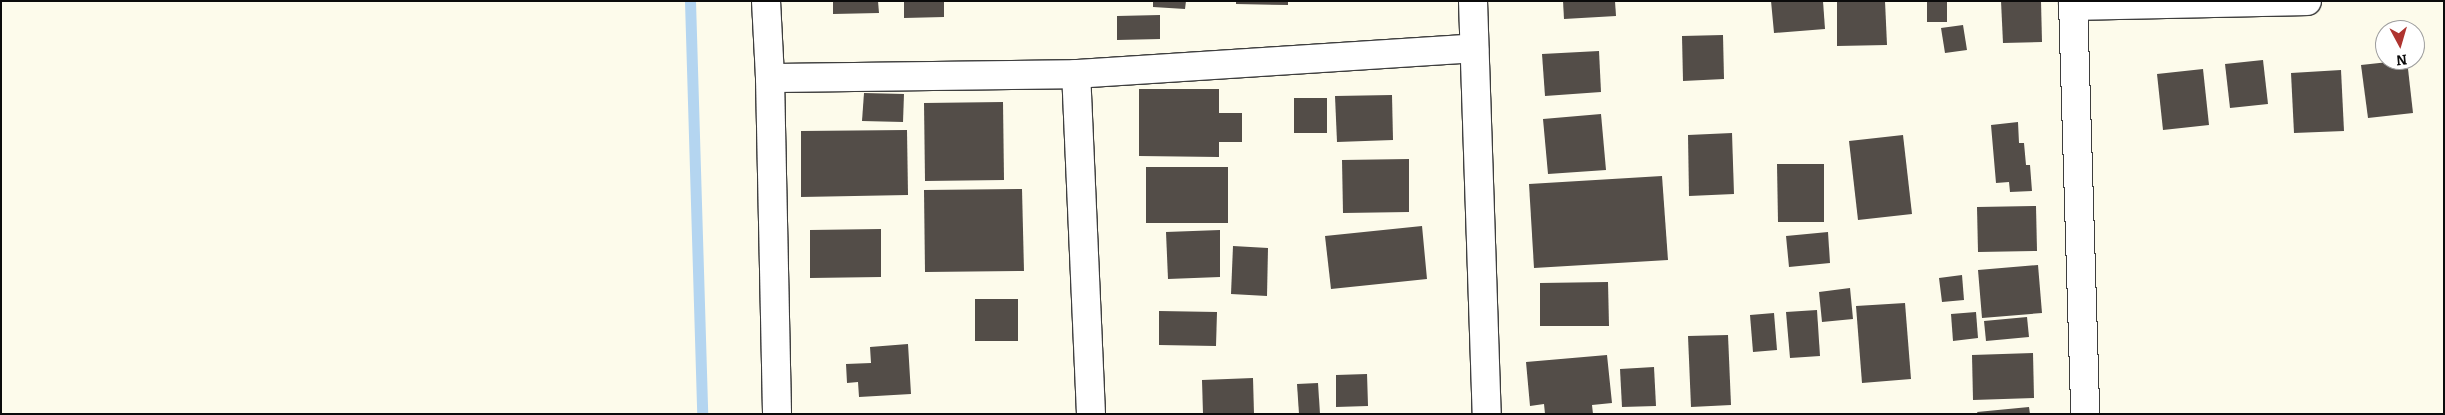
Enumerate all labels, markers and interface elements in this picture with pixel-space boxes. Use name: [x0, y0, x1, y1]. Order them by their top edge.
north arrow: [2375, 20, 2425, 70]
text: N: [2395, 50, 2408, 68]

